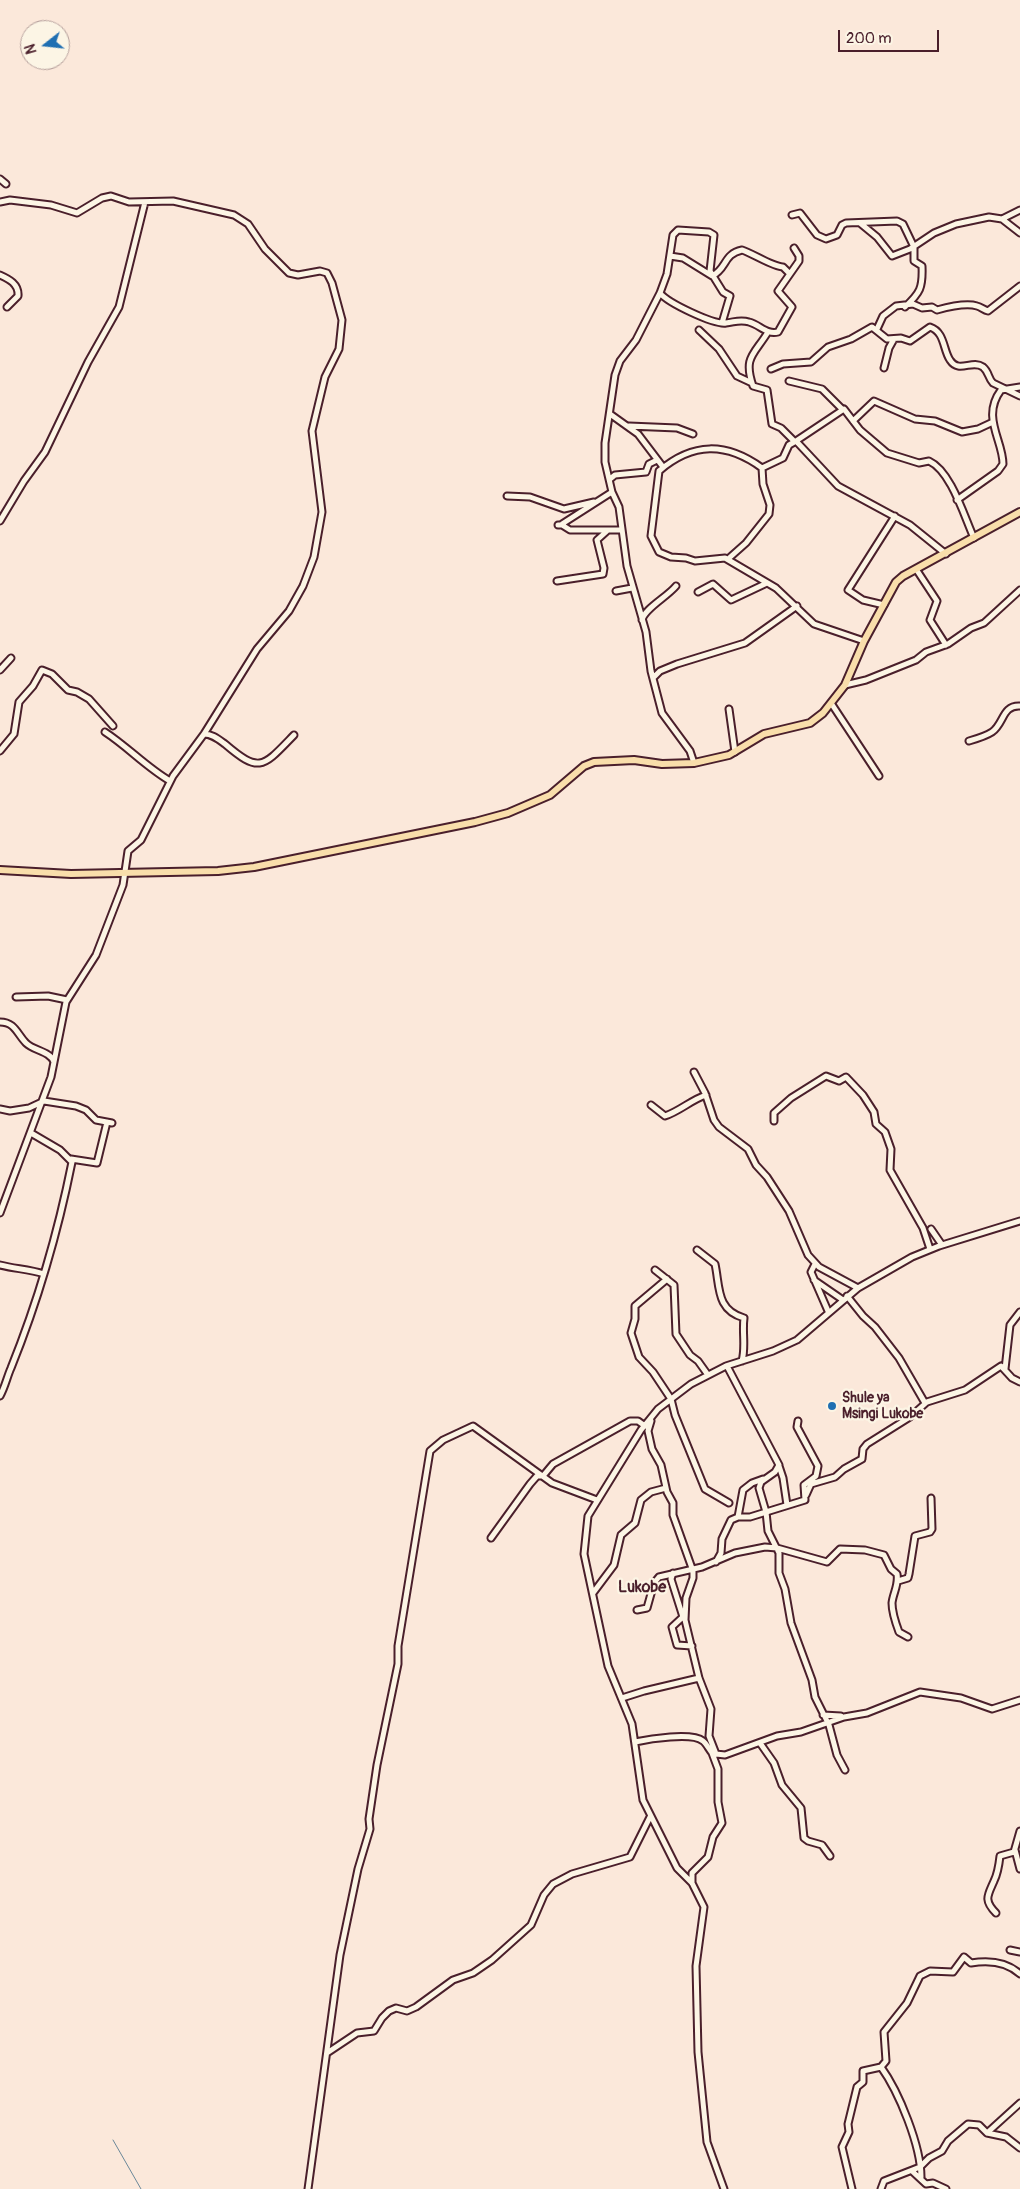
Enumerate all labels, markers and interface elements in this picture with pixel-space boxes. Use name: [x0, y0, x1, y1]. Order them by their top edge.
north arrow: [20, 20, 70, 70]
scale bar: [840, 20, 941, 52]
text: 200 m: [846, 29, 891, 48]
text: N: [22, 42, 41, 56]
place label: Shule ya Msingi Lukobe: [842, 1390, 923, 1422]
marker: Shule ya Msingi Lukobe: [826, 1400, 838, 1412]
district label: Lukobe: [618, 1578, 666, 1598]

